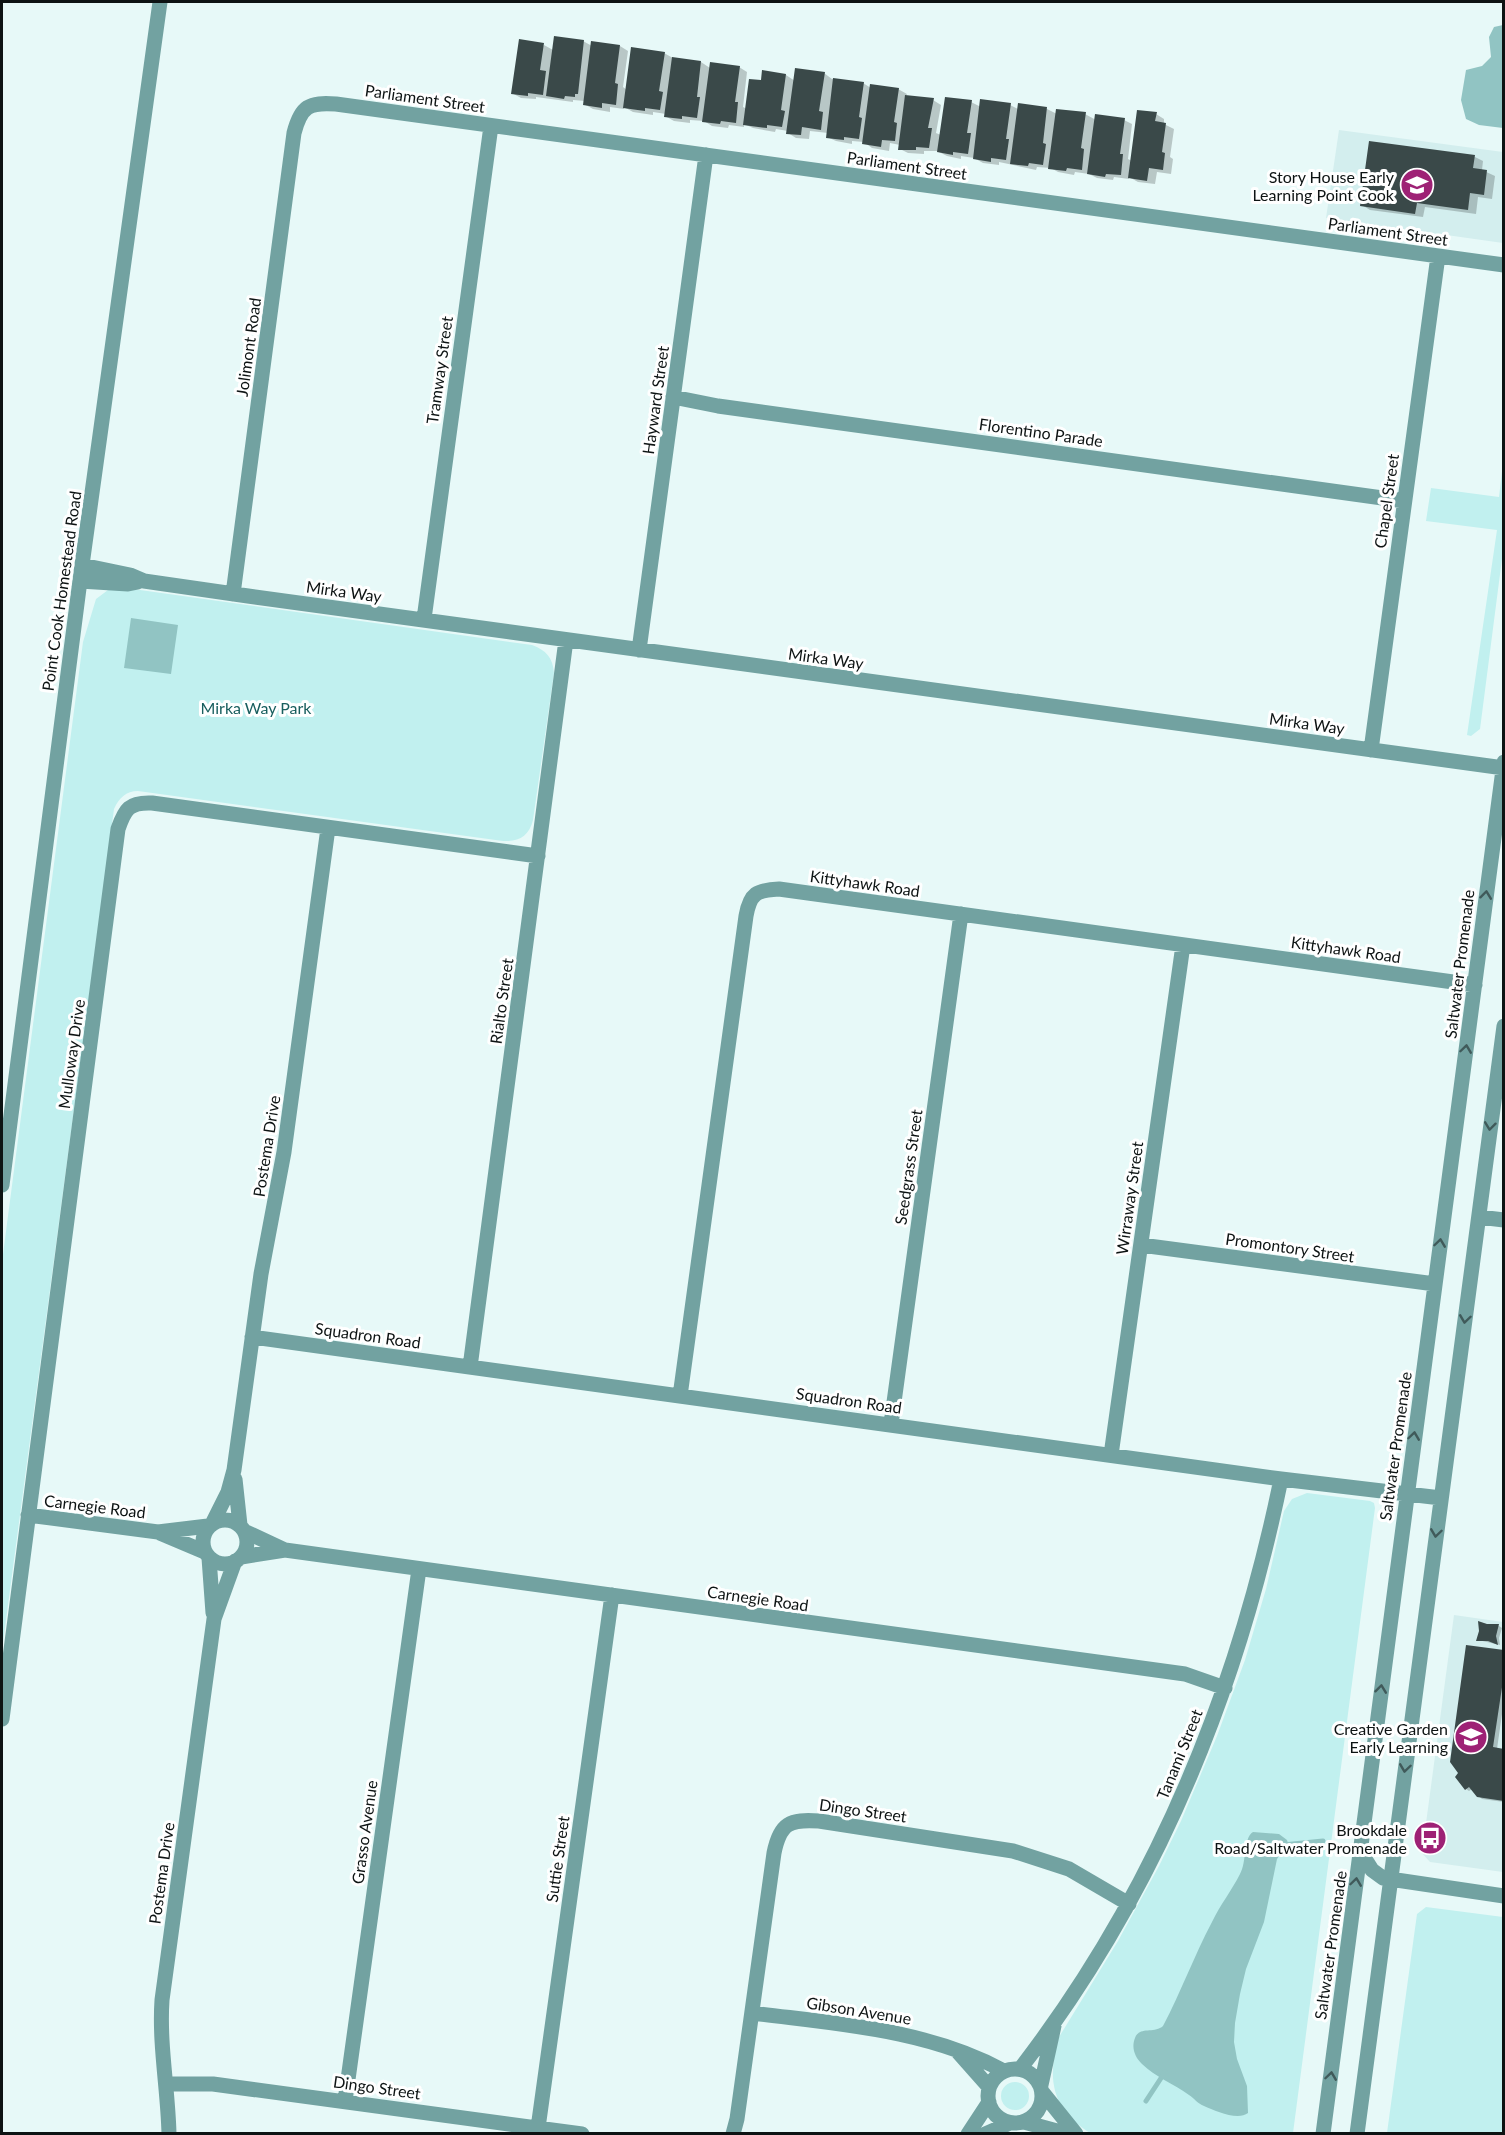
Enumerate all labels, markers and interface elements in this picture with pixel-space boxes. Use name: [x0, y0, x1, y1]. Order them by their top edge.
street label: Parliament Street: [364, 80, 487, 116]
street label: Parliament Street: [846, 147, 969, 183]
place label: Story House Early Learning Point Cook: [1252, 167, 1395, 204]
school or university icon: Story House Early Learning Point Cook: [1399, 167, 1435, 203]
street label: Parliament Street: [1327, 213, 1450, 249]
street label: Jolimont Road: [232, 296, 264, 398]
street label: Tramway Street: [422, 315, 456, 425]
street label: Hayward Street: [638, 344, 672, 455]
street label: Florentino Parade: [978, 414, 1104, 450]
street label: Chapel Street: [1370, 452, 1402, 549]
street label: Point Cook Homestead Road: [38, 490, 84, 692]
street label: Mirka Way: [305, 576, 384, 606]
street label: Mirka Way: [787, 643, 866, 673]
park label: Mirka Way Park: [201, 698, 312, 717]
street label: Mirka Way: [1268, 708, 1347, 738]
street label: Kittyhawk Road: [809, 866, 921, 900]
street label: Saltwater Promenade: [1440, 888, 1478, 1040]
one-way arrow: [1480, 890, 1492, 899]
street label: Kittyhawk Road: [1290, 932, 1402, 966]
street label: Rialto Street: [486, 957, 516, 1045]
street label: Mulloway Drive: [54, 998, 88, 1110]
one-way arrow: [1459, 1045, 1472, 1054]
street label: Postema Drive: [249, 1094, 283, 1198]
street label: Seedgrass Street: [890, 1108, 926, 1226]
one-way arrow: [1485, 1121, 1497, 1130]
street label: Wirraway Street: [1112, 1140, 1146, 1256]
street label: Promontory Street: [1224, 1229, 1356, 1265]
one-way arrow: [1433, 1238, 1446, 1247]
one-way arrow: [1459, 1315, 1471, 1324]
street label: Squadron Road: [314, 1318, 422, 1352]
street label: Saltwater Promenade: [1375, 1370, 1415, 1522]
street label: Squadron Road: [795, 1383, 903, 1417]
one-way arrow: [1407, 1431, 1420, 1441]
street label: Carnegie Road: [43, 1490, 147, 1522]
one-way arrow: [1431, 1529, 1443, 1538]
street label: Carnegie Road: [706, 1581, 810, 1615]
one-way arrow: [1374, 1684, 1387, 1693]
street label: Tanami Street: [1152, 1706, 1206, 1802]
place label: Creative Garden Early Learning: [1334, 1719, 1448, 1756]
school or university icon: Creative Garden Early Learning: [1453, 1719, 1489, 1755]
one-way arrow: [1399, 1763, 1411, 1773]
street label: Grasso Avenue: [347, 1779, 381, 1885]
street label: Dingo Street: [818, 1794, 908, 1826]
street label: Suttie Street: [542, 1814, 572, 1903]
place label: Brookdale Road/Saltwater Promenade: [1214, 1820, 1407, 1857]
bus stop icon: Brookdale Road/Saltwater Promenade: [1412, 1820, 1448, 1856]
street label: Postema Drive: [144, 1821, 178, 1925]
street label: Saltwater Promenade: [1310, 1869, 1350, 2021]
one-way arrow: [1350, 1878, 1362, 1887]
street label: Gibson Avenue: [805, 1992, 913, 2028]
street label: Dingo Street: [332, 2071, 422, 2103]
one-way arrow: [1324, 2071, 1336, 2080]

